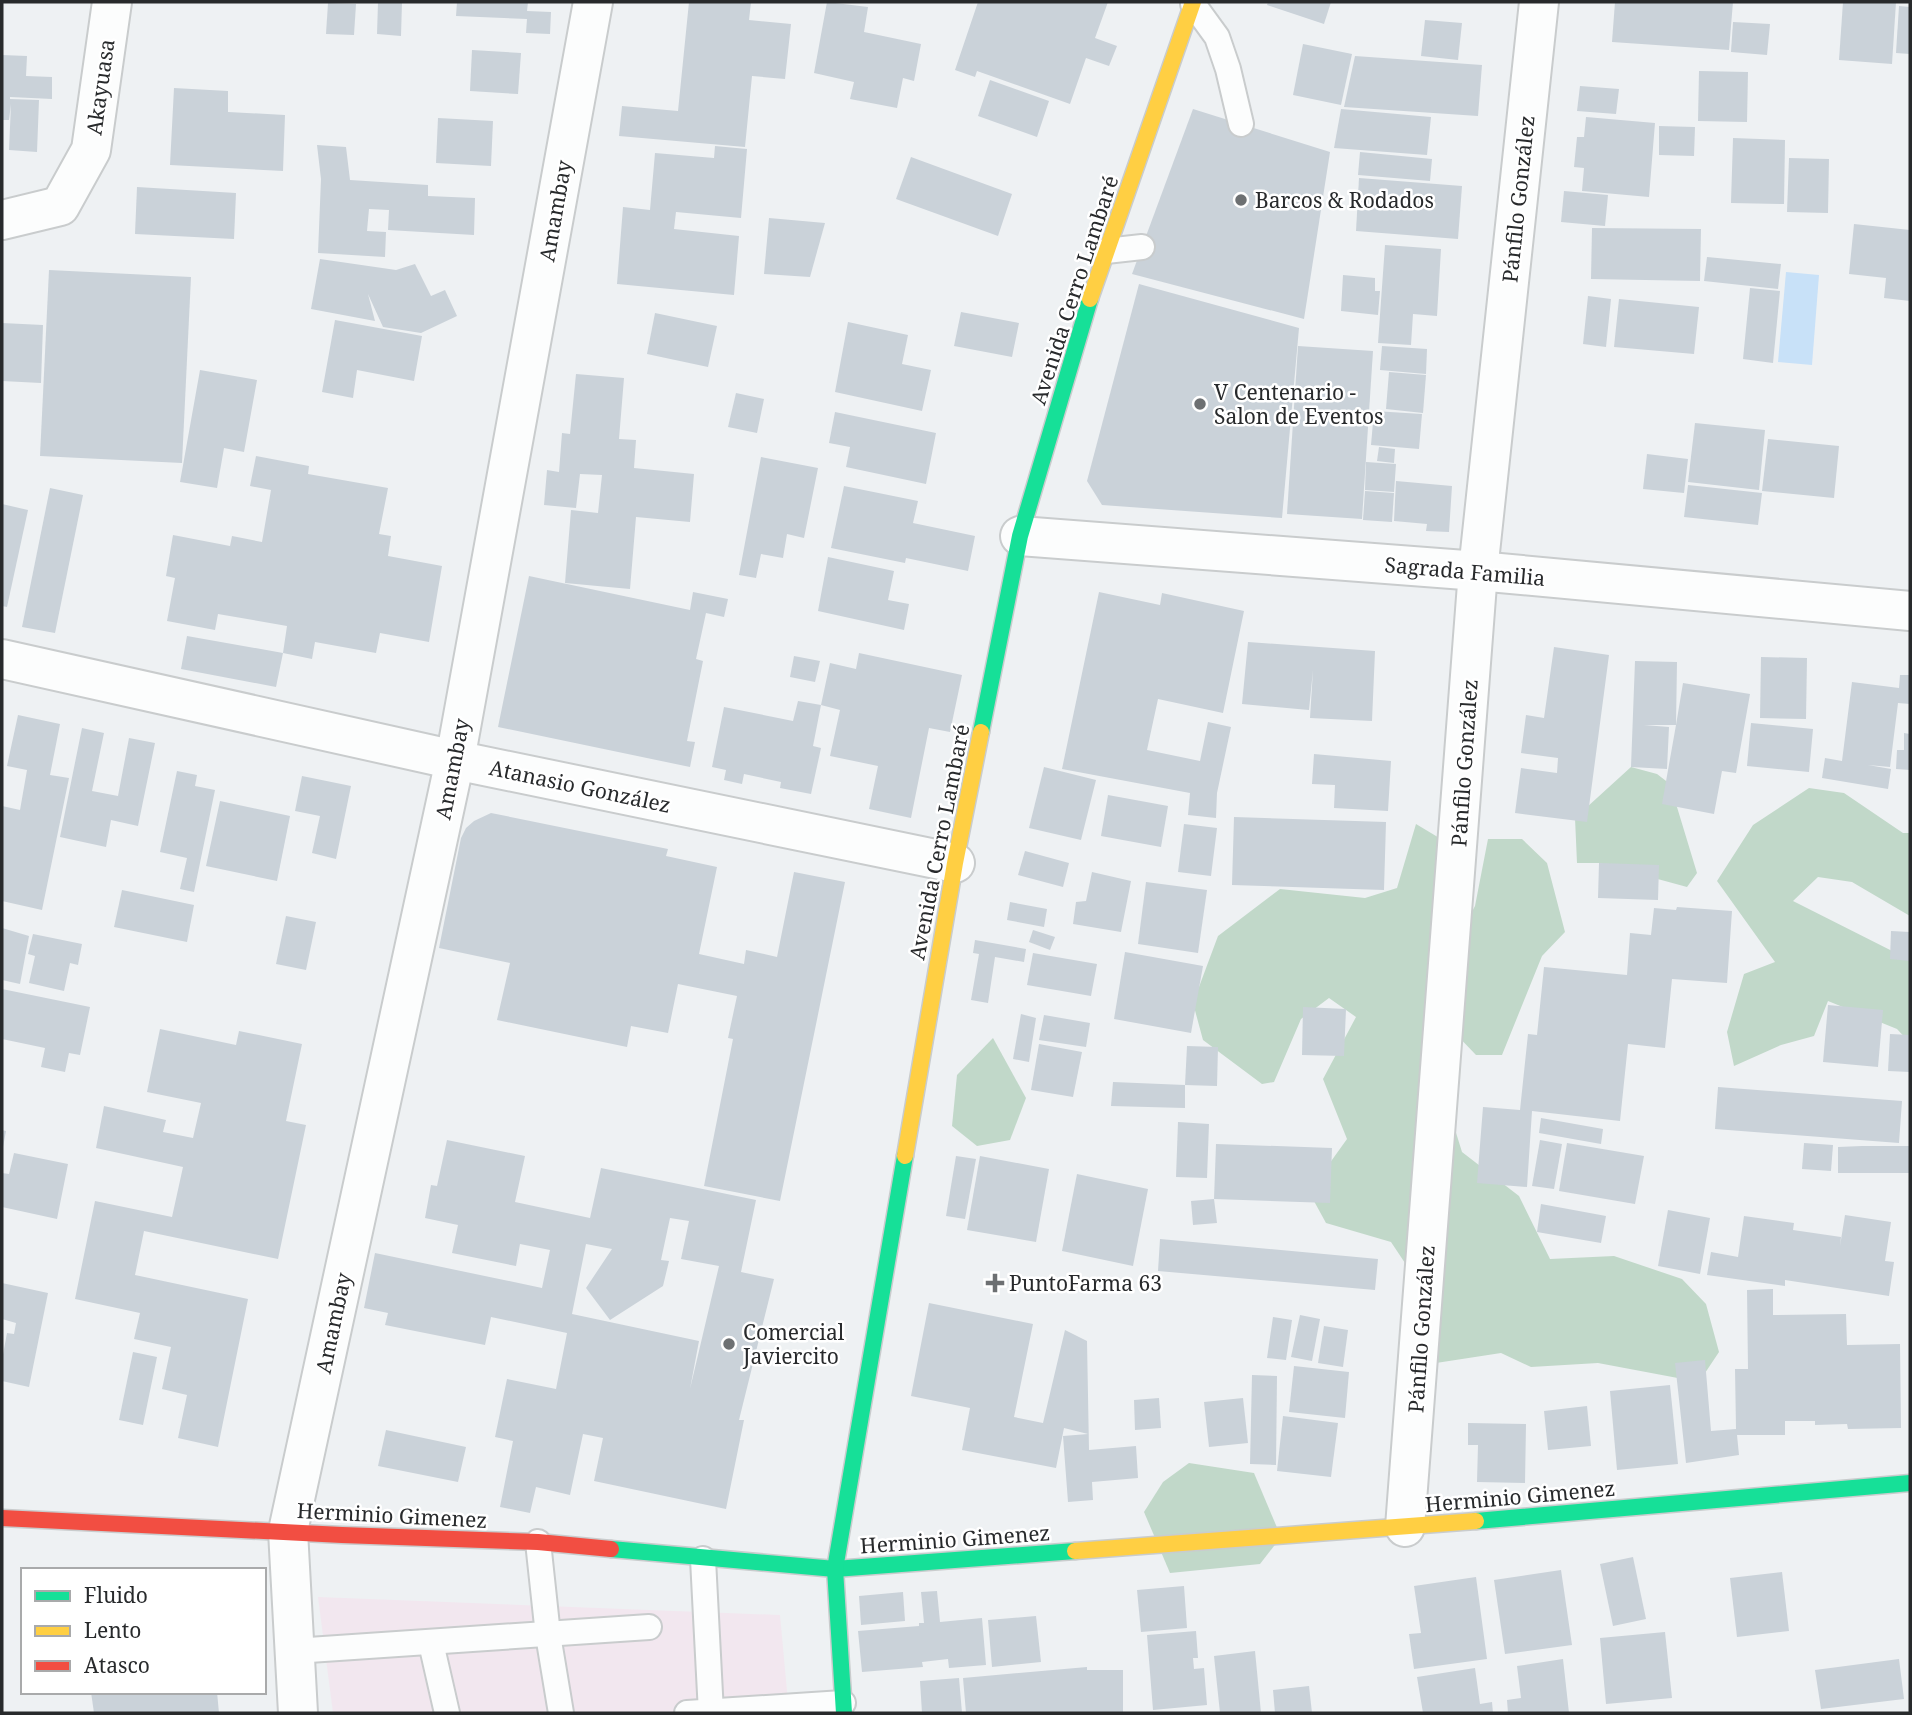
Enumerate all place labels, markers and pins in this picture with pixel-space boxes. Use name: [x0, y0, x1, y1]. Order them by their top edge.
place label: Barcos & Rodados: [1255, 186, 1434, 214]
marker: Barcos & Rodados: [1233, 192, 1249, 208]
place label: V Centenario - Salon de Eventos: [1214, 378, 1383, 430]
marker: V Centenario - Salon de Eventos: [1192, 396, 1208, 412]
place label: PuntoFarma 63: [1009, 1269, 1162, 1297]
marker: PuntoFarma 63: [987, 1275, 1003, 1291]
place label: Comercial Javiercito: [742, 1318, 845, 1370]
marker: Comercial Javiercito: [721, 1336, 737, 1352]

